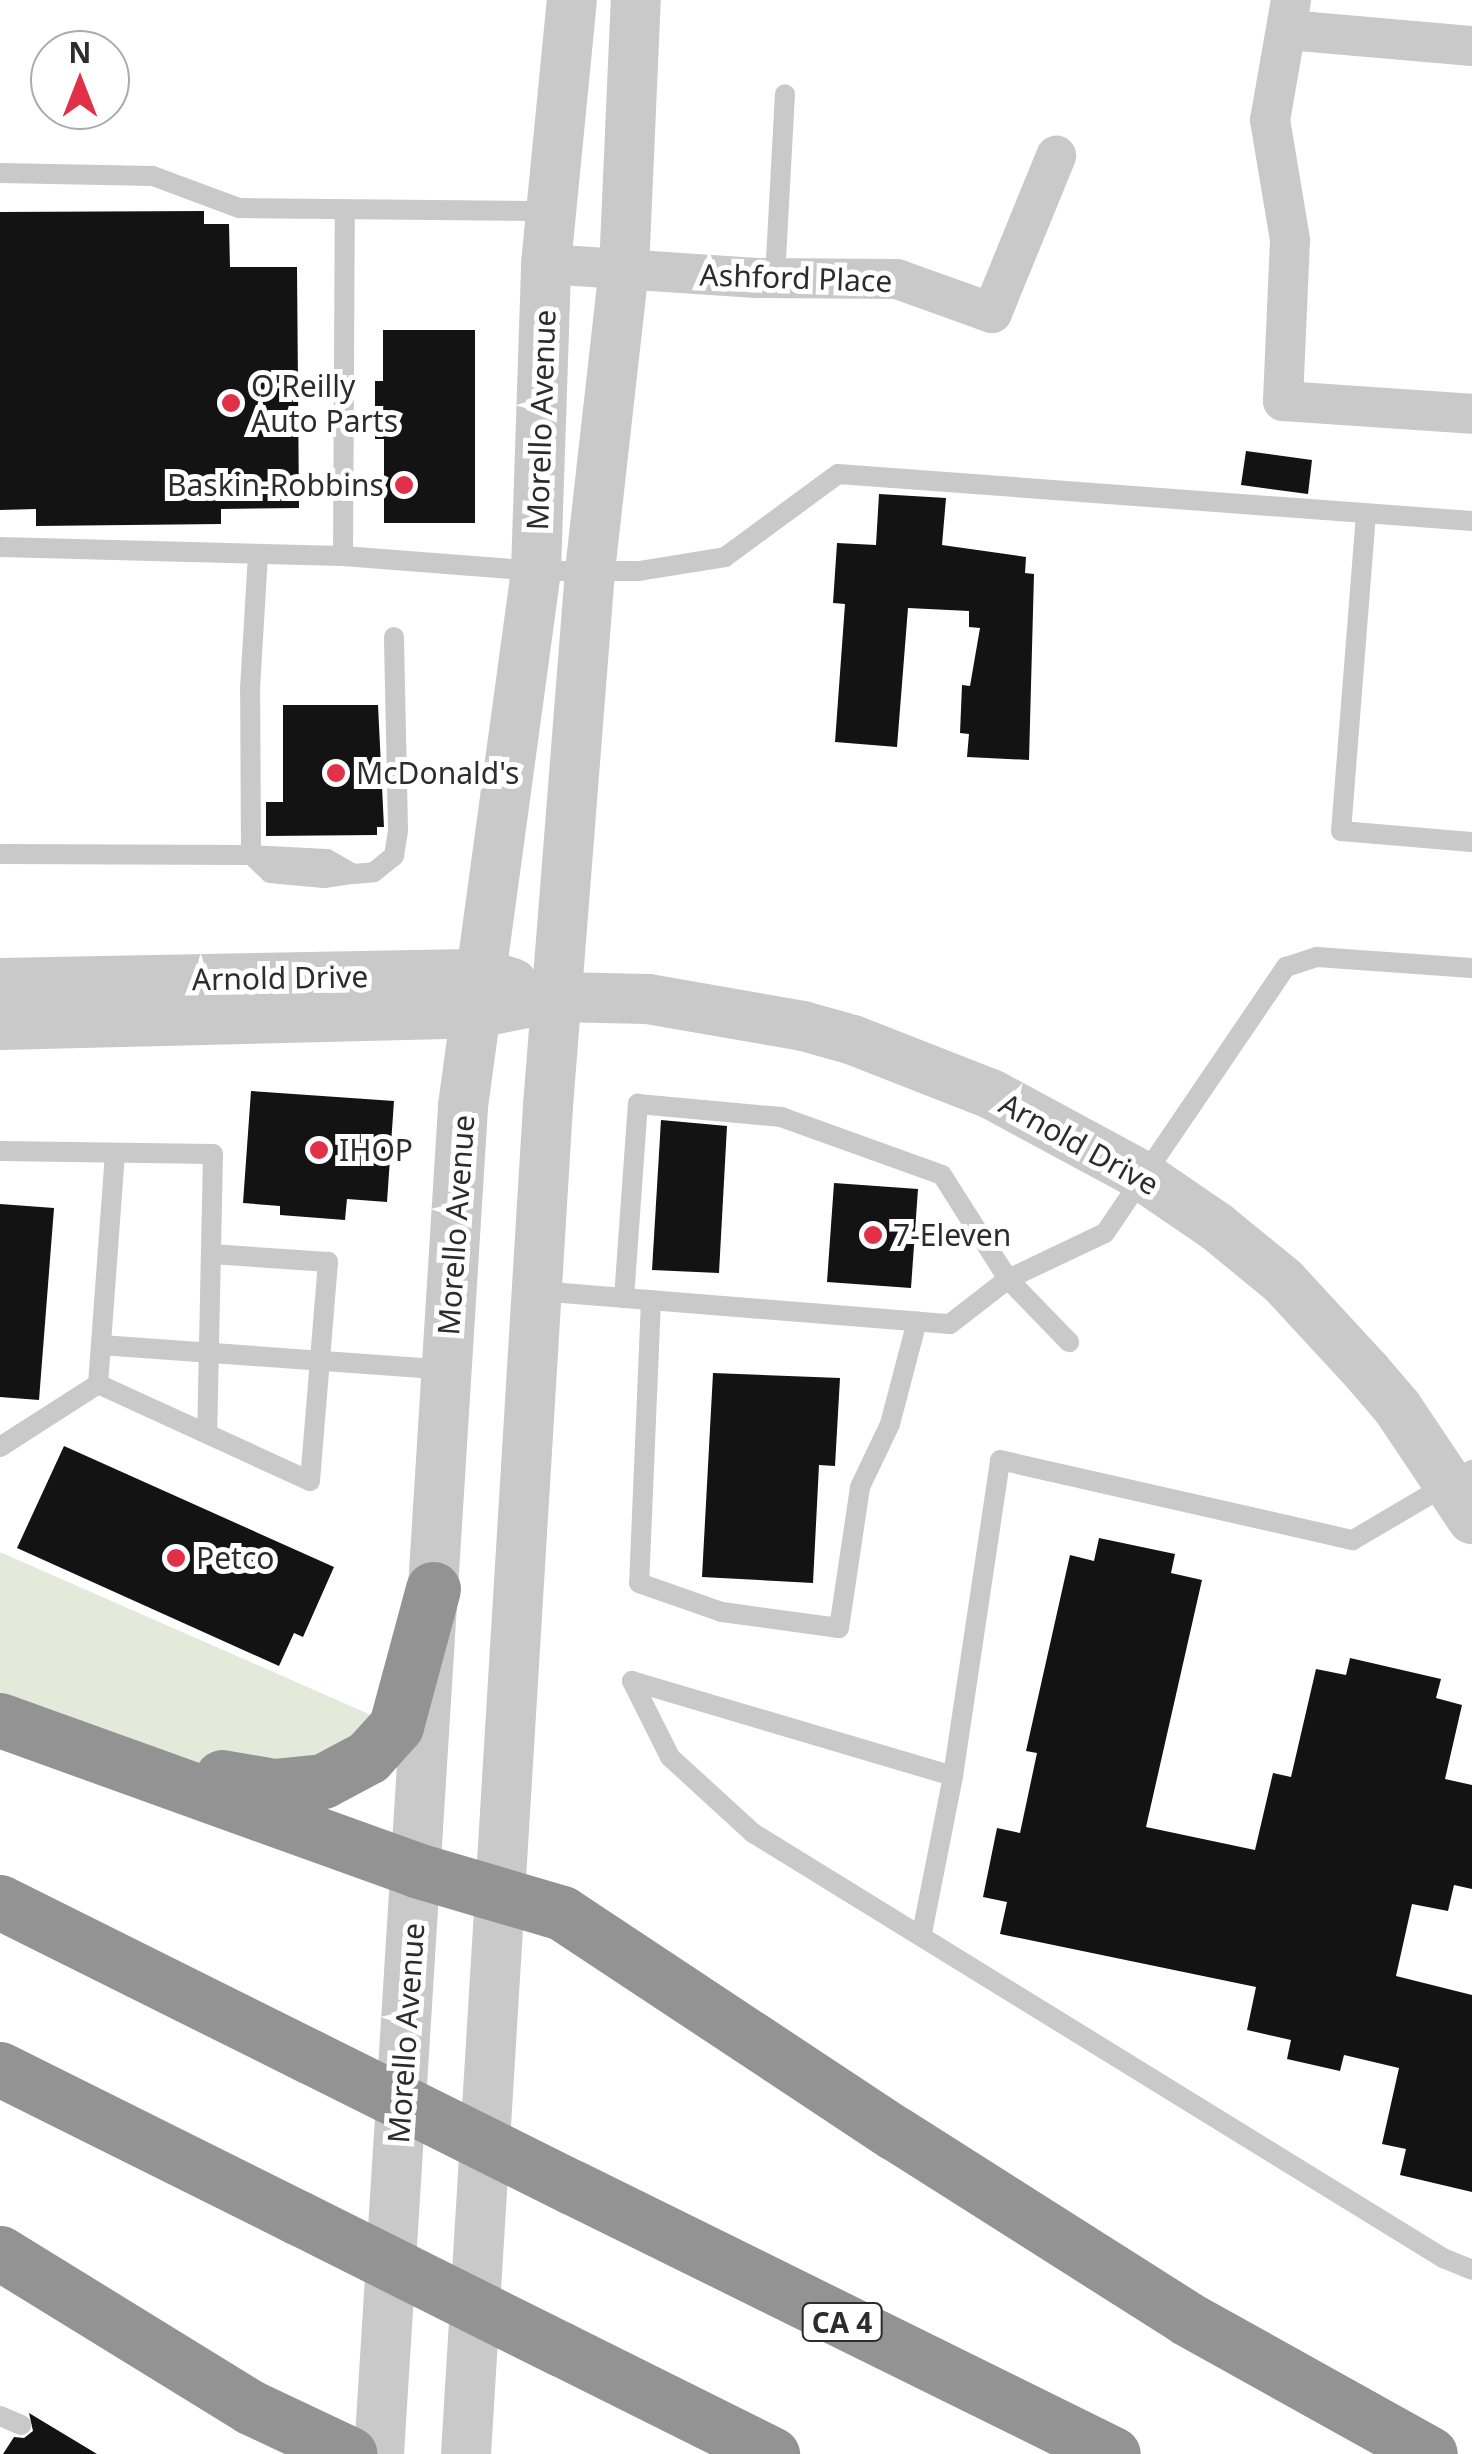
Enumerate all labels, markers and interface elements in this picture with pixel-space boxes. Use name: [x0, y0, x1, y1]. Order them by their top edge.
north arrow: [30, 30, 130, 130]
text: N: [69, 33, 91, 71]
street label: Ashford Place: [699, 257, 893, 299]
street label: Morello Avenue: [519, 309, 563, 531]
place label: O'Reilly Auto Parts: [251, 368, 398, 438]
marker: O'Reilly Auto Parts: [220, 392, 242, 414]
place label: Baskin-Robbins: [167, 467, 384, 503]
marker: Baskin-Robbins: [393, 474, 415, 496]
place label: McDonald's: [356, 755, 519, 791]
marker: McDonald's: [325, 762, 347, 784]
street label: Arnold Drive: [191, 958, 369, 998]
street label: Arnold Drive: [993, 1085, 1165, 1203]
street label: Morello Avenue: [430, 1114, 482, 1336]
place label: IHOP: [339, 1132, 413, 1168]
marker: IHOP: [308, 1139, 330, 1161]
place label: 7-Eleven: [893, 1217, 1011, 1253]
marker: 7-Eleven: [862, 1224, 884, 1246]
place label: Petco: [196, 1540, 274, 1576]
marker: Petco: [165, 1547, 187, 1569]
street label: Morello Avenue: [380, 1922, 432, 2144]
road number: CA 4: [800, 2299, 884, 2345]

